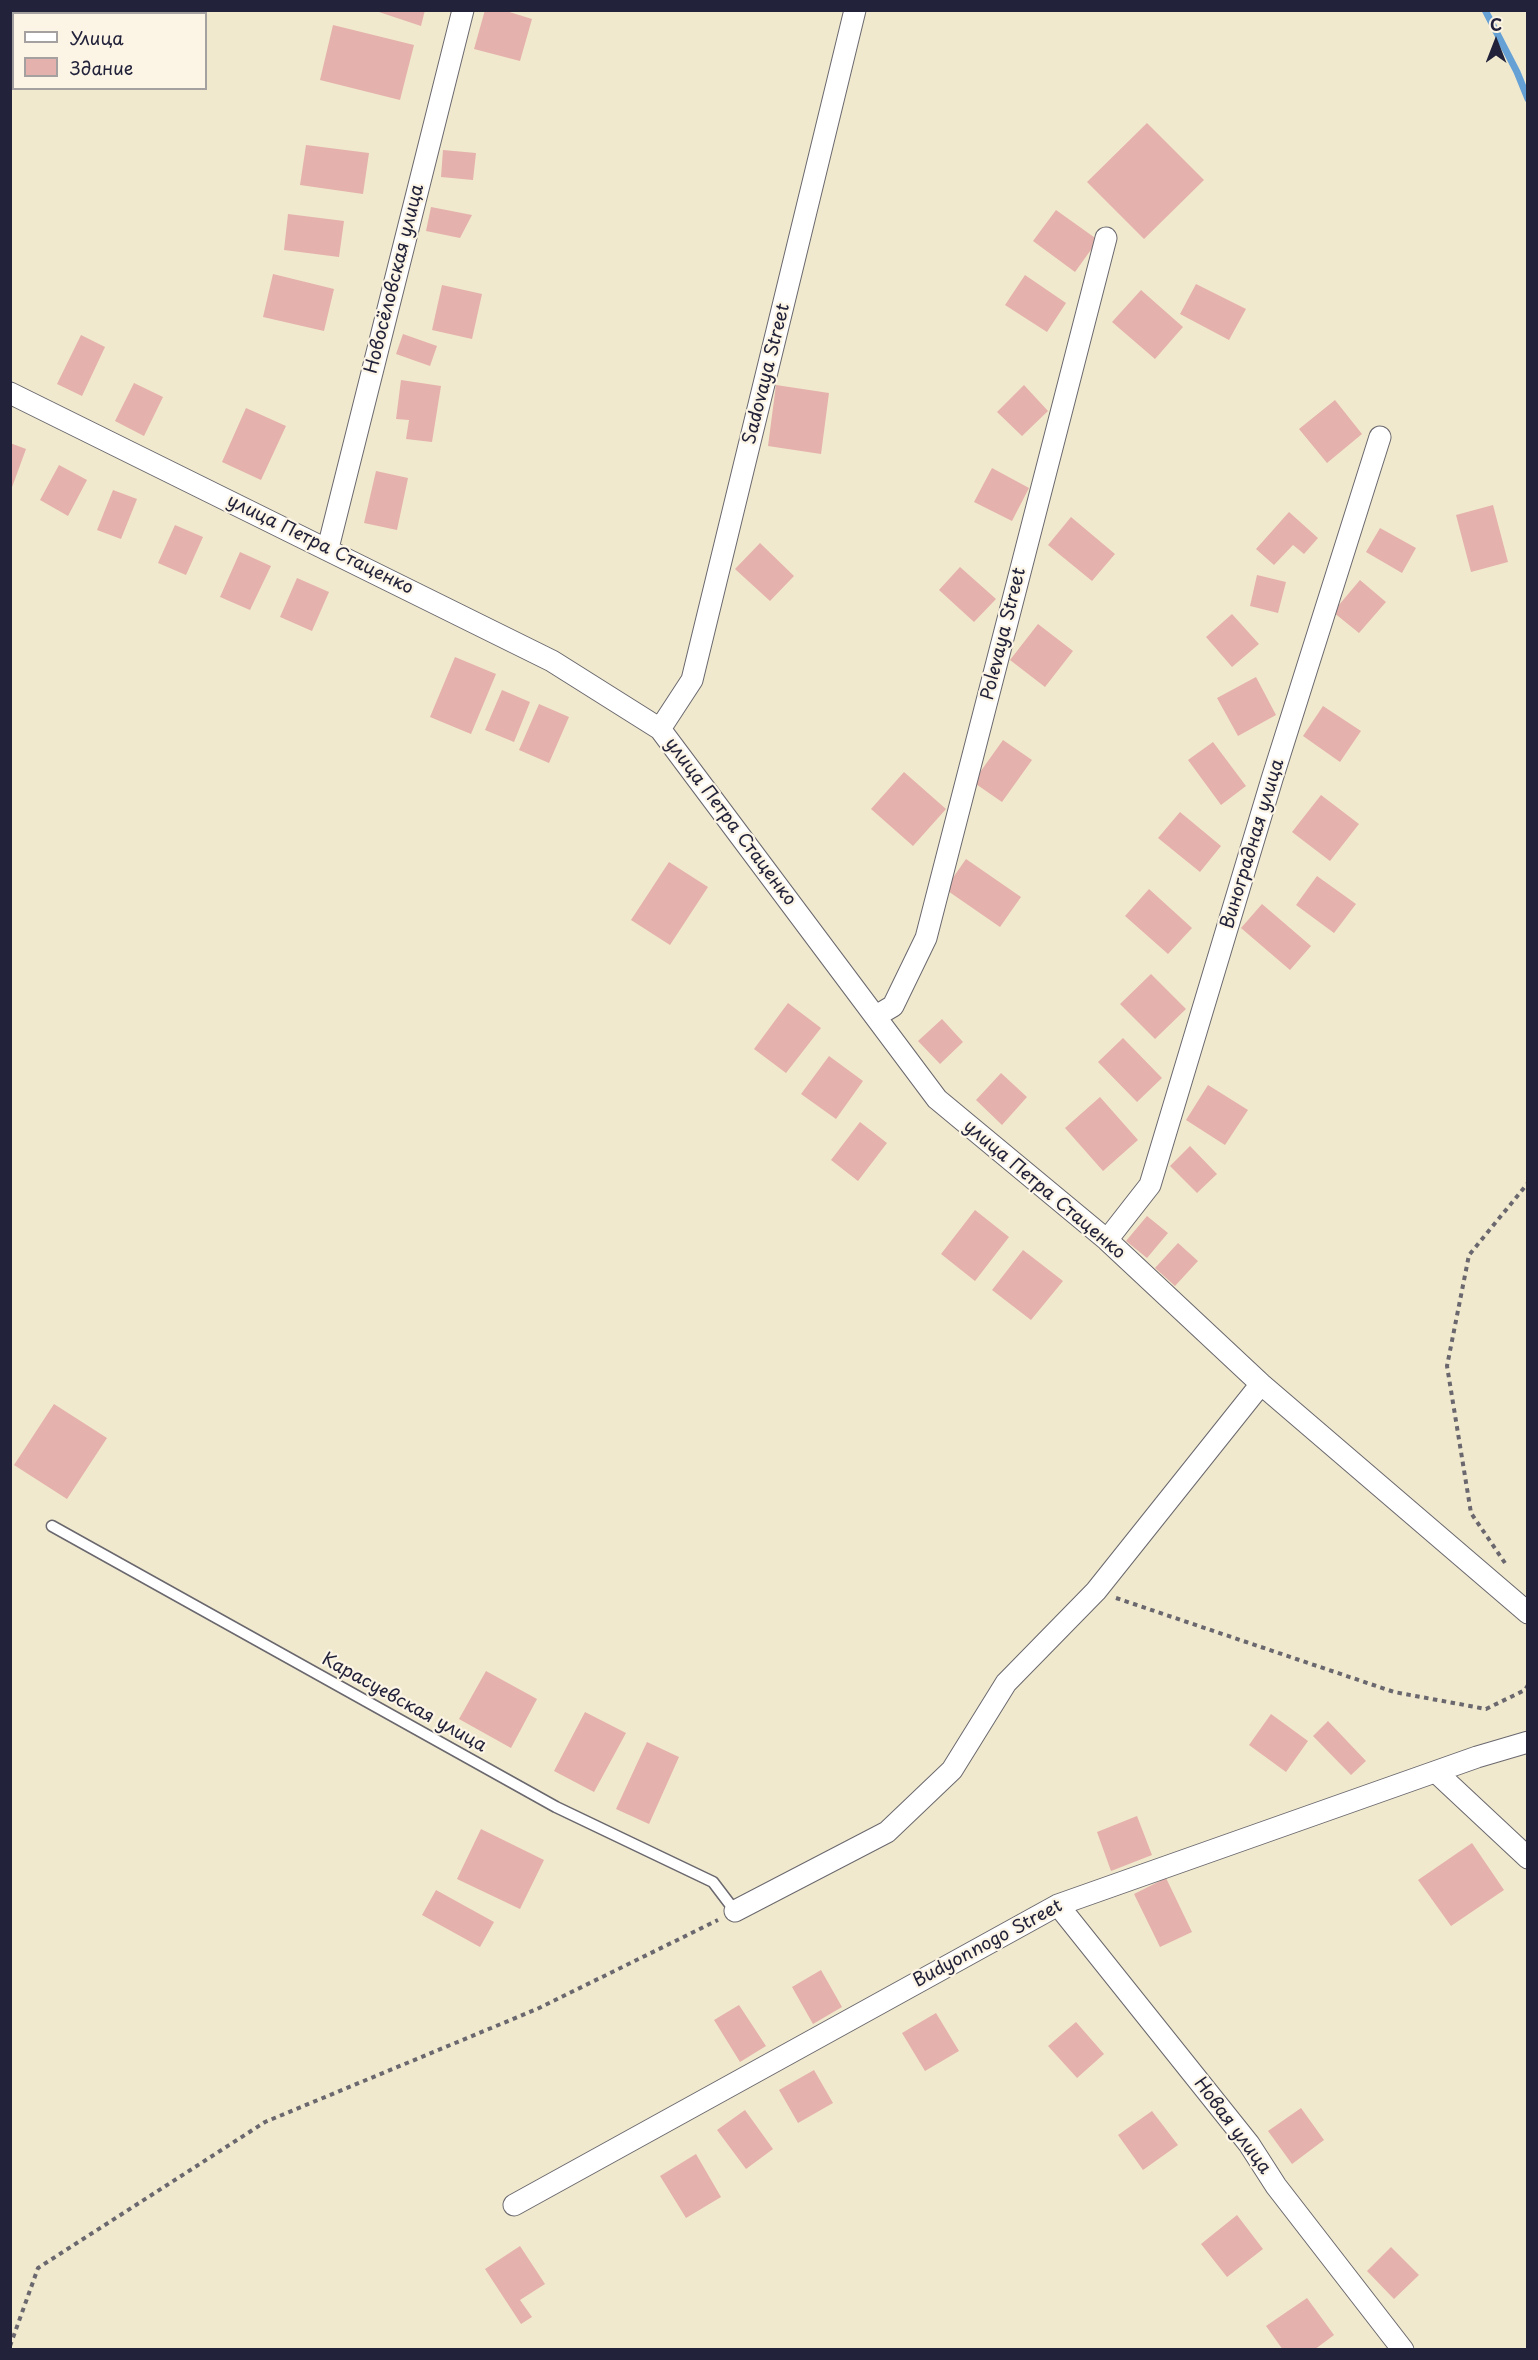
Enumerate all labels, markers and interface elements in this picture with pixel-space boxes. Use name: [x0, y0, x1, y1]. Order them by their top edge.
legend: [12, 12, 207, 90]
north arrow: [1466, 12, 1526, 72]
text: С: [1490, 12, 1502, 36]
text: Улица: [70, 24, 124, 51]
text: Здание: [70, 54, 133, 81]
street label: Новосёловская улица: [361, 182, 429, 376]
street label: Sadovaya Street: [739, 301, 795, 447]
street label: улица Петра Стаценко: [223, 490, 417, 600]
street label: Polevaya Street: [977, 566, 1031, 702]
street label: улица Петра Стаценко: [660, 734, 800, 910]
street label: Виноградная улица: [1217, 757, 1289, 931]
street label: улица Петра Стаценко: [959, 1116, 1129, 1264]
street label: Карасуевская улица: [318, 1649, 490, 1757]
street label: Budyonnogo Street: [910, 1896, 1066, 1992]
street label: Новая улица: [1189, 2074, 1275, 2178]

